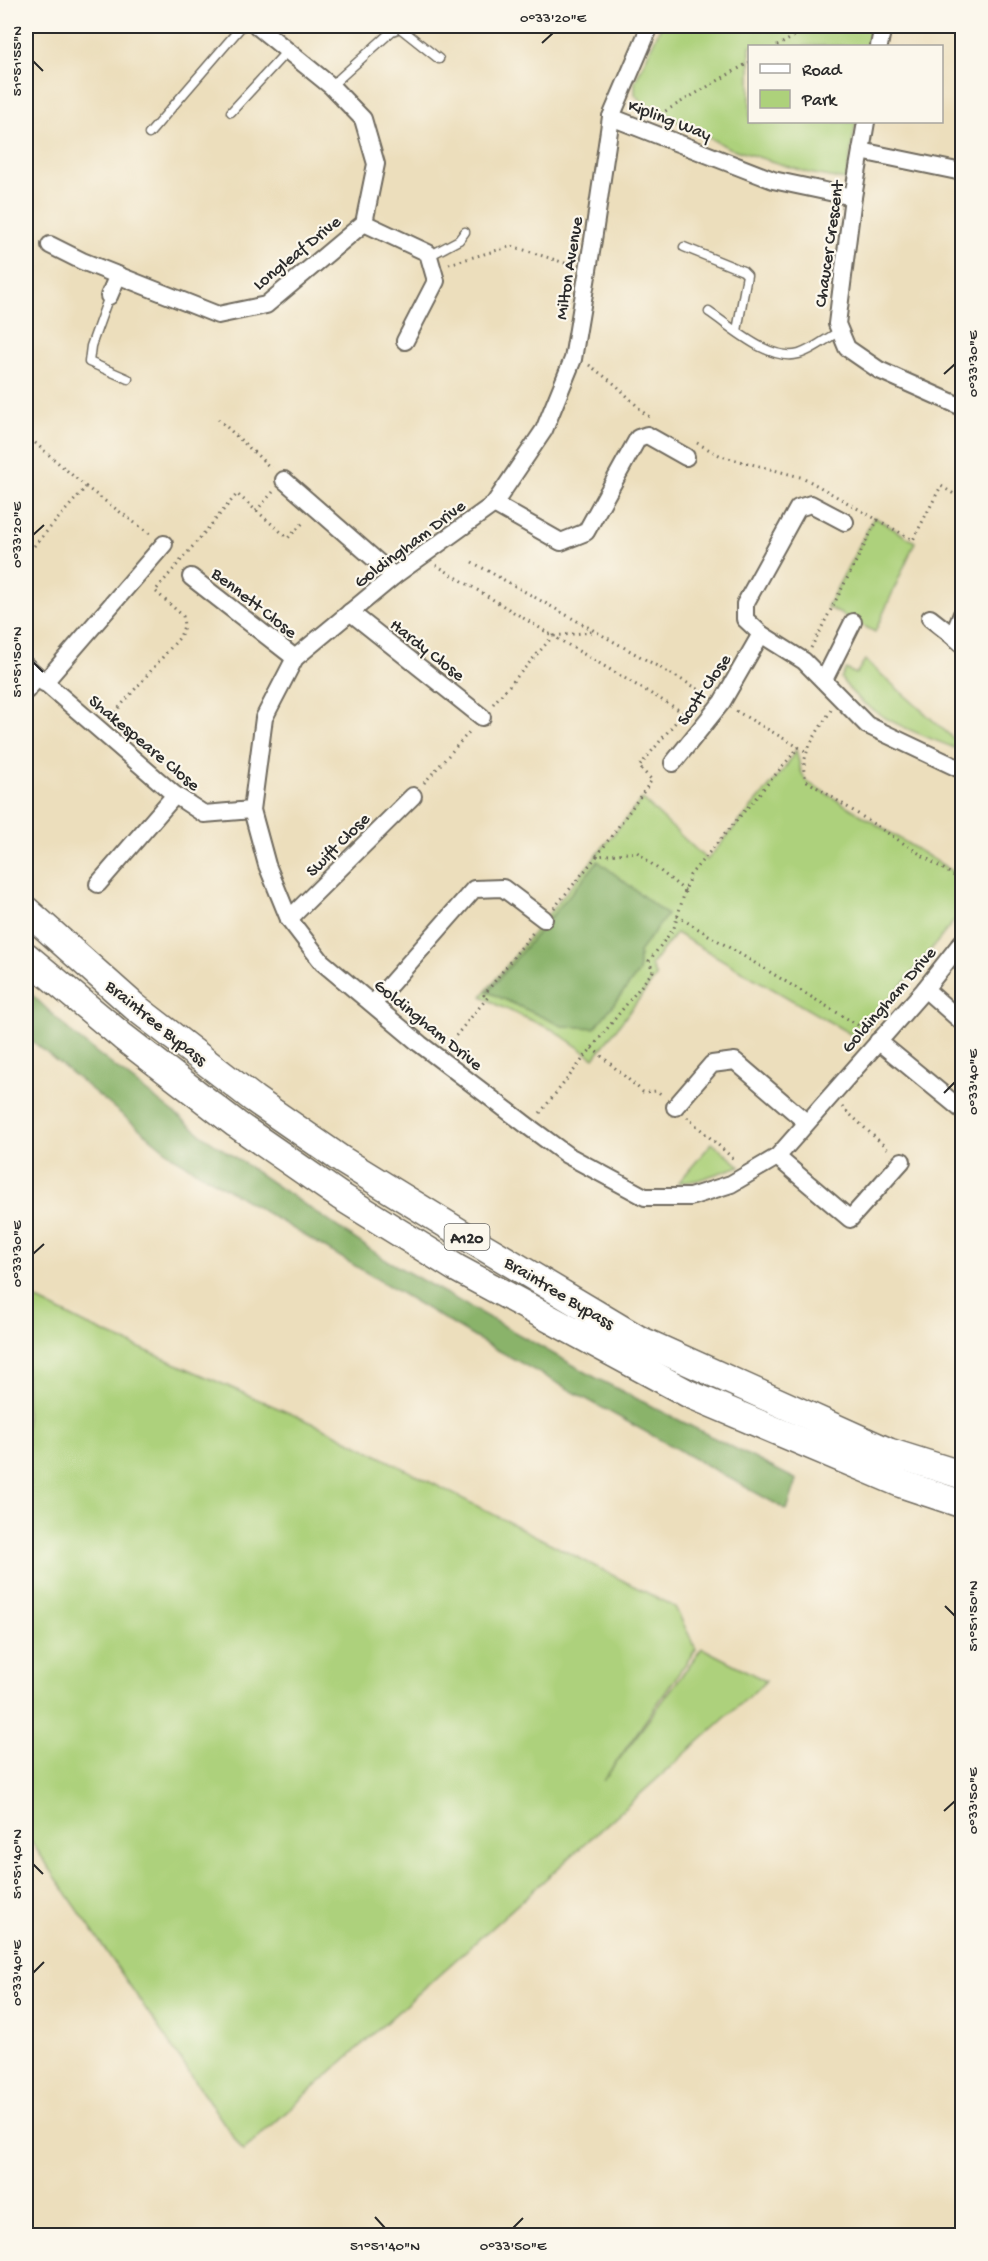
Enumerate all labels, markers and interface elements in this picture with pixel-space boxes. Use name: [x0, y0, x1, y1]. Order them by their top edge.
text: 0°33'20"E: [520, 10, 587, 28]
text: 51°51'55"N: [9, 26, 27, 96]
legend: [748, 45, 943, 123]
text: Road: [802, 61, 843, 82]
text: Park: [801, 91, 838, 112]
street label: Kipling Way: [624, 96, 714, 147]
street label: Chaucer Crescent: [811, 178, 850, 309]
street label: Longleaf Drive: [249, 212, 346, 296]
street label: Milton Avenue: [552, 215, 589, 321]
text: 0°33'30"E: [965, 330, 983, 397]
street label: Goldingham Drive: [351, 496, 471, 594]
text: 0°33'20"E: [9, 501, 27, 568]
street label: Bennett Close: [206, 563, 301, 644]
street label: Hardy Close: [385, 615, 469, 687]
text: 51°51'50"N: [9, 626, 27, 697]
street label: Scott Close: [674, 650, 737, 730]
street label: Shakespeare Close: [83, 691, 204, 797]
street label: Swift Close: [302, 809, 376, 882]
street label: Goldingham Drive: [838, 943, 942, 1058]
street label: Braintree Bypass: [100, 976, 212, 1072]
street label: Goldingham Drive: [369, 976, 487, 1077]
text: 0°33'40"E: [965, 1048, 983, 1115]
text: 0°33'30"E: [9, 1220, 27, 1287]
road number: A120: [444, 1224, 490, 1250]
street label: Braintree Bypass: [499, 1252, 619, 1336]
text: 51°51'50"N: [965, 1580, 983, 1651]
text: 0°33'50"E: [965, 1767, 983, 1834]
text: 51°51'40"N: [9, 1829, 27, 1899]
text: 0°33'40"E: [9, 1939, 27, 2006]
text: 51°51'40"N: [350, 2238, 420, 2256]
text: 0°33'50"E: [480, 2238, 547, 2256]

